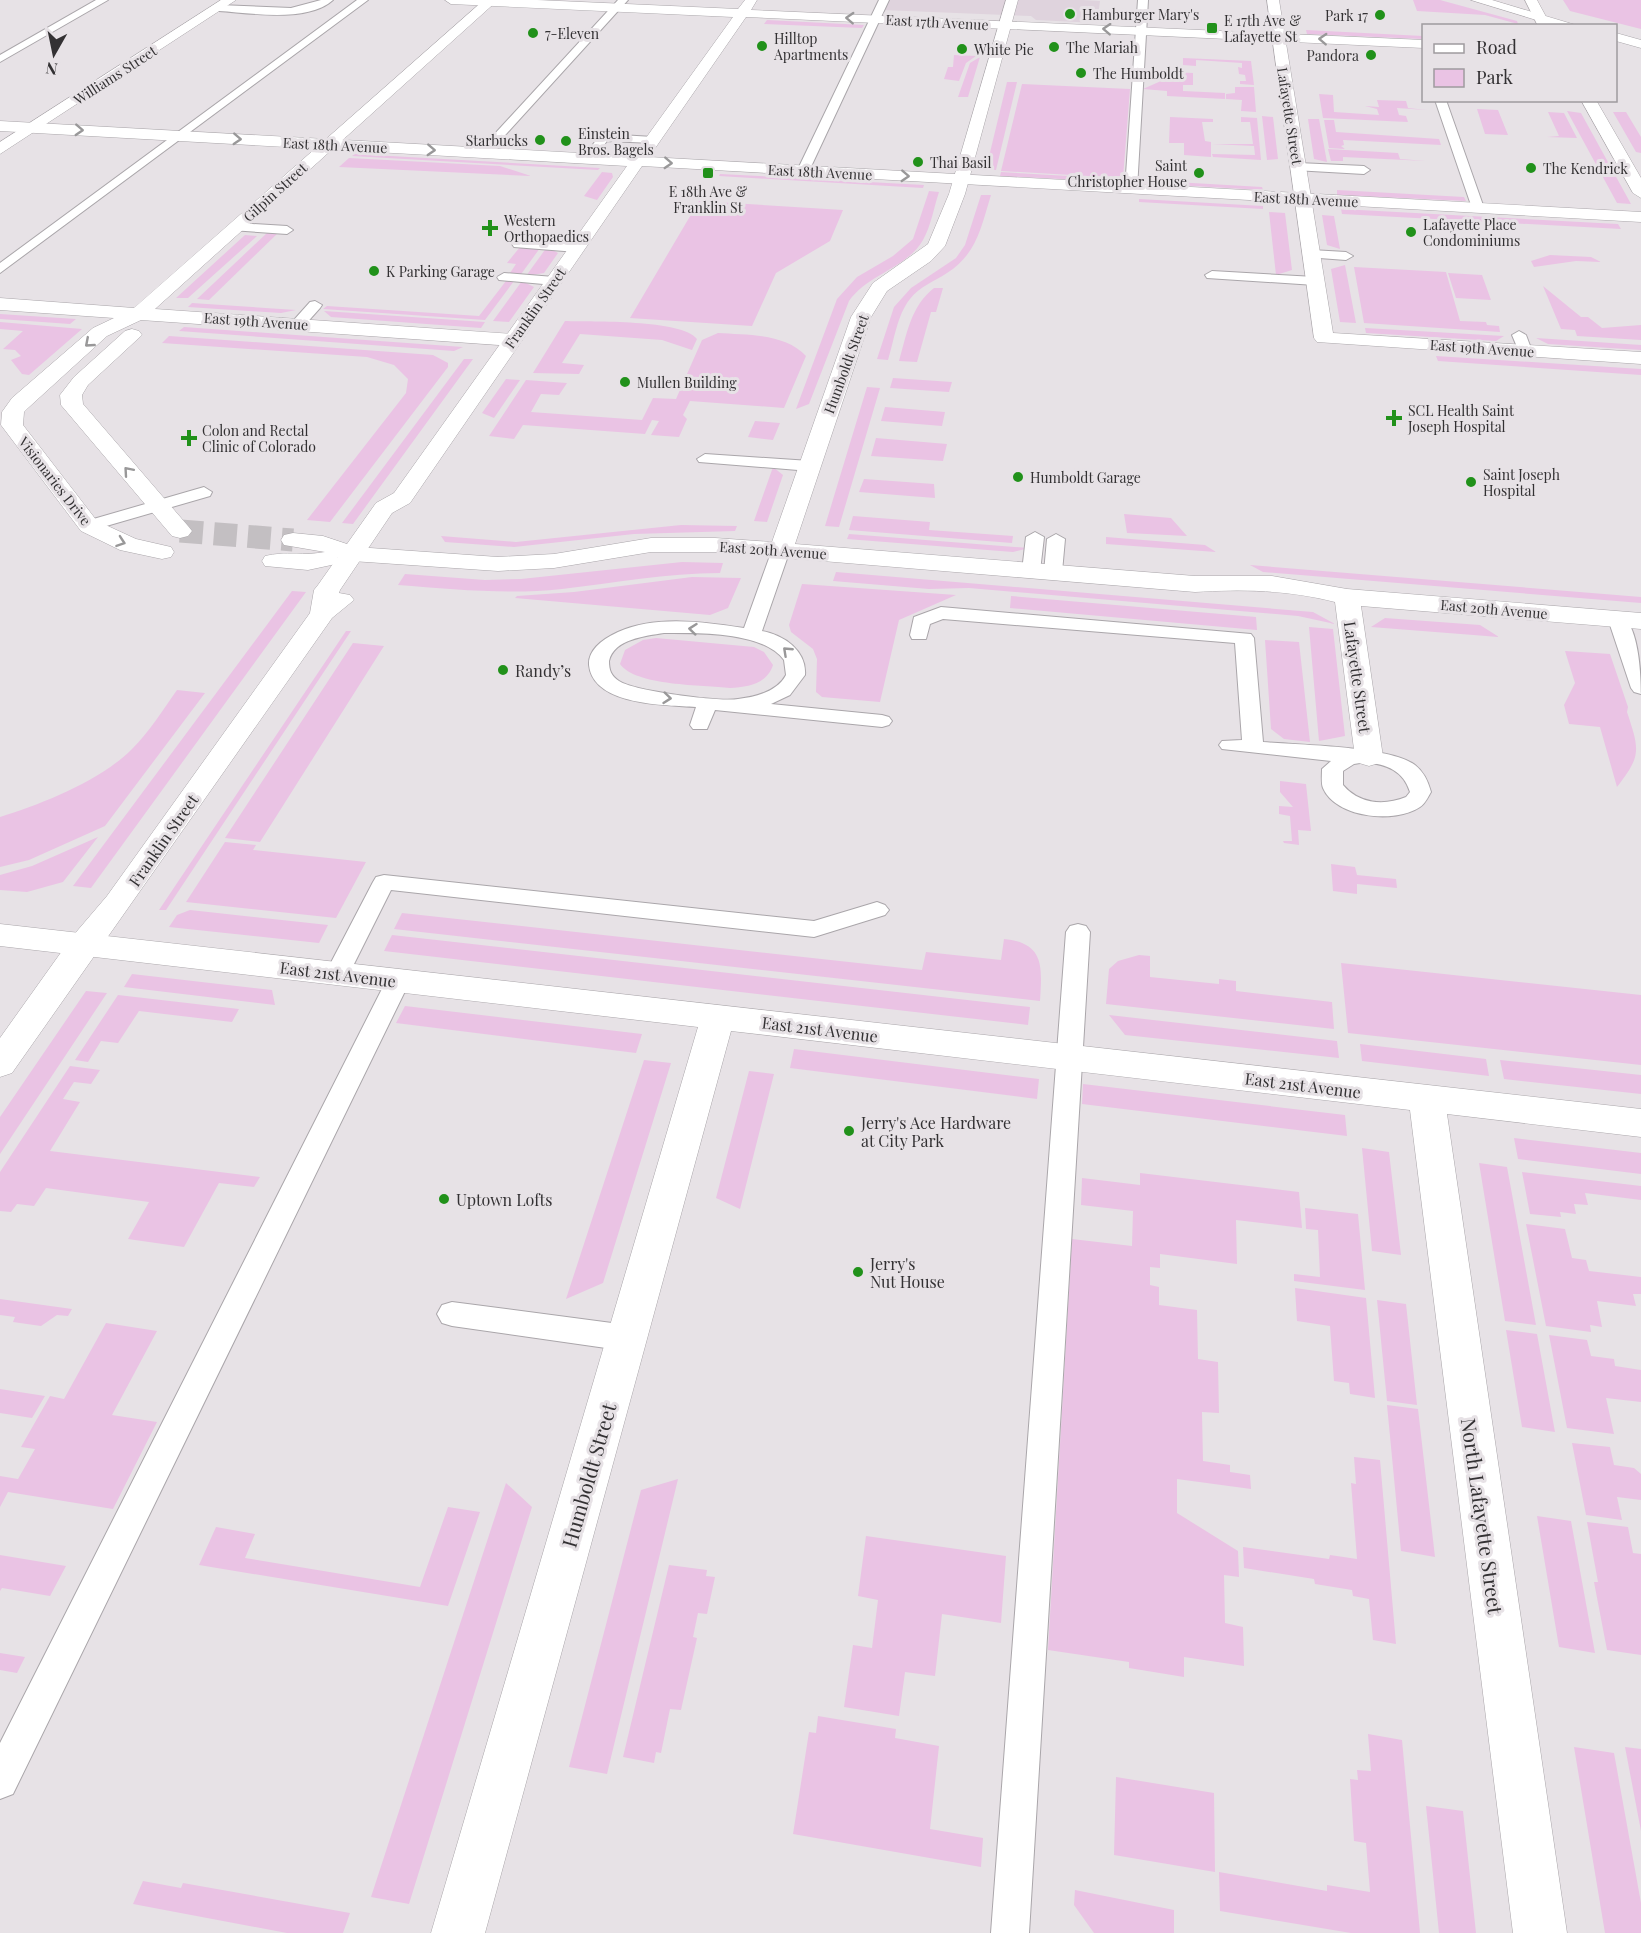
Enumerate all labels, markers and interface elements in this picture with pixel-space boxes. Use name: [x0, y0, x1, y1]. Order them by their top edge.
place label: Hamburger Mary's: [1082, 5, 1199, 24]
place label: Park 17: [1325, 6, 1368, 25]
marker: Hamburger Mary's: [1063, 7, 1077, 21]
marker: Park 17: [1373, 8, 1387, 22]
street label: East 17th Avenue: [885, 10, 989, 34]
one-way arrow: [845, 11, 854, 24]
place label: E 17th Ave & Lafayette St: [1224, 11, 1301, 46]
marker: E 17th Ave & Lafayette St: [1205, 21, 1219, 35]
one-way arrow: [1103, 23, 1112, 36]
north arrow: [24, 24, 84, 84]
place label: 7-Eleven: [545, 24, 600, 43]
legend: [1422, 24, 1617, 102]
marker: 7-Eleven: [526, 26, 540, 40]
place label: Hilltop Apartments: [773, 29, 848, 64]
one-way arrow: [1319, 33, 1328, 46]
text: Road: [1476, 35, 1517, 59]
place label: The Mariah: [1066, 38, 1139, 57]
marker: Hilltop Apartments: [755, 39, 769, 53]
place label: White Pie: [973, 40, 1034, 59]
marker: The Mariah: [1047, 40, 1061, 54]
street label: Williams Street: [69, 41, 161, 109]
marker: White Pie: [955, 42, 969, 56]
place label: Pandora: [1307, 46, 1359, 65]
marker: Pandora: [1364, 48, 1378, 62]
text: N: [44, 58, 59, 81]
place label: The Humboldt: [1093, 64, 1185, 83]
text: Park: [1476, 65, 1513, 89]
marker: The Humboldt: [1074, 66, 1088, 80]
street label: Lafayette Street: [1273, 66, 1307, 167]
one-way arrow: [75, 124, 84, 137]
place label: Einstein Bros. Bagels: [578, 124, 654, 159]
place label: Starbucks: [466, 131, 528, 150]
one-way arrow: [232, 133, 241, 146]
street label: East 18th Avenue: [282, 133, 388, 157]
marker: Starbucks: [533, 133, 547, 147]
marker: Einstein Bros. Bagels: [559, 134, 573, 148]
one-way arrow: [427, 143, 436, 156]
place label: Thai Basil: [930, 153, 991, 172]
marker: Thai Basil: [911, 155, 925, 169]
place label: Saint Christopher House: [1068, 156, 1188, 191]
one-way arrow: [664, 157, 673, 170]
street label: Gilpin Street: [239, 158, 312, 226]
place label: The Kendrick: [1543, 159, 1628, 178]
street label: East 18th Avenue: [767, 160, 873, 184]
marker: The Kendrick: [1524, 161, 1538, 175]
marker: E 18th Ave & Franklin St: [701, 166, 715, 180]
marker: Saint Christopher House: [1192, 166, 1206, 180]
one-way arrow: [900, 170, 909, 183]
place label: E 18th Ave & Franklin St: [669, 182, 748, 217]
street label: East 18th Avenue: [1253, 187, 1359, 211]
place label: Western Orthopaedics: [503, 211, 589, 246]
place label: Lafayette Place Condominiums: [1423, 215, 1520, 250]
marker: Western Orthopaedics: [481, 219, 499, 237]
marker: Lafayette Place Condominiums: [1404, 225, 1418, 239]
place label: K Parking Garage: [386, 262, 495, 281]
street label: Franklin Street: [500, 263, 570, 352]
marker: K Parking Garage: [367, 264, 381, 278]
street label: East 19th Avenue: [203, 308, 309, 334]
street label: Humboldt Street: [819, 311, 873, 416]
street label: East 19th Avenue: [1429, 335, 1535, 361]
one-way arrow: [85, 336, 96, 347]
place label: Mullen Building: [637, 373, 737, 392]
marker: Mullen Building: [618, 375, 632, 389]
place label: SCL Health Saint Joseph Hospital: [1407, 401, 1515, 436]
marker: SCL Health Saint Joseph Hospital: [1385, 409, 1403, 427]
place label: Colon and Rectal Clinic of Colorado: [202, 421, 316, 456]
marker: Colon and Rectal Clinic of Colorado: [180, 429, 198, 447]
street label: Visionaries Drive: [14, 432, 96, 529]
place label: Saint Joseph Hospital: [1483, 465, 1561, 500]
one-way arrow: [124, 467, 135, 478]
place label: Humboldt Garage: [1030, 468, 1141, 487]
marker: Humboldt Garage: [1011, 470, 1025, 484]
marker: Saint Joseph Hospital: [1464, 475, 1478, 489]
one-way arrow: [115, 535, 126, 547]
street label: East 20th Avenue: [719, 537, 827, 563]
street label: East 20th Avenue: [1440, 595, 1548, 623]
street label: Lafayette Street: [1340, 620, 1376, 734]
one-way arrow: [688, 623, 697, 636]
one-way arrow: [783, 647, 793, 658]
place label: Randy’s: [515, 660, 571, 681]
marker: Randy’s: [496, 663, 510, 677]
one-way arrow: [663, 692, 672, 704]
street label: Franklin Street: [123, 790, 203, 890]
street label: East 21st Avenue: [279, 956, 397, 992]
street label: East 21st Avenue: [761, 1011, 879, 1047]
street label: East 21st Avenue: [1244, 1067, 1362, 1103]
place label: Jerry's Ace Hardware at City Park: [860, 1112, 1011, 1151]
marker: Jerry's Ace Hardware at City Park: [842, 1124, 856, 1138]
place label: Uptown Lofts: [456, 1189, 552, 1210]
marker: Uptown Lofts: [437, 1192, 451, 1206]
place label: Jerry's Nut House: [869, 1253, 945, 1292]
marker: Jerry's Nut House: [851, 1265, 865, 1279]
street label: Humboldt Street: [555, 1399, 622, 1550]
street label: North Lafayette Street: [1456, 1416, 1510, 1617]

